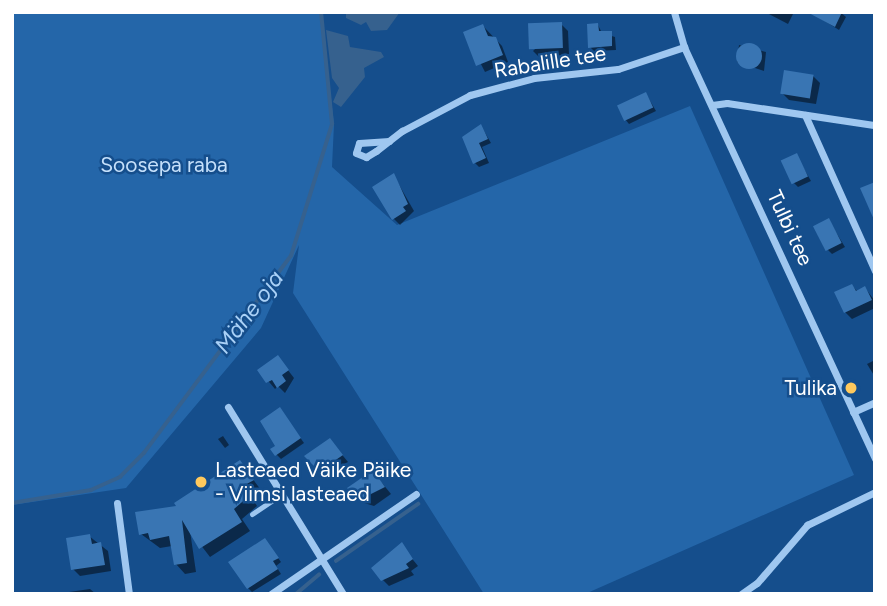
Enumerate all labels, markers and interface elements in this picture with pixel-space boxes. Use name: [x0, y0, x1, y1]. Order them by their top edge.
street label: Rabalille tee: [492, 41, 608, 83]
park label: Soosepa raba: [100, 152, 228, 178]
street label: Tulbi tee: [762, 186, 818, 270]
water label: Mähe oja: [209, 265, 289, 359]
place label: Tulika: [785, 375, 837, 401]
marker: Tulika: [843, 380, 859, 396]
place label: Lasteaed Väike Päike - Viimsi lasteaed: [215, 457, 411, 507]
marker: Lasteaed Väike Päike - Viimsi lasteaed: [193, 474, 209, 490]

